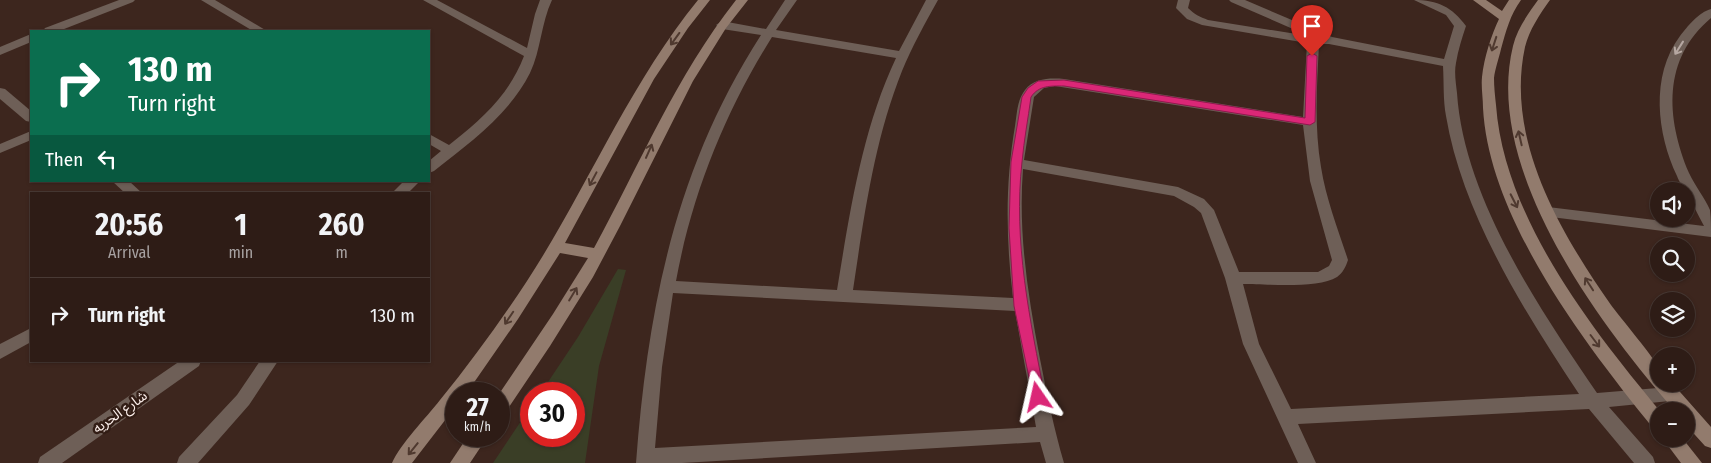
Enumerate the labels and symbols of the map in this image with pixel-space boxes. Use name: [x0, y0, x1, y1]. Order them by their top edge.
pin: [1291, 5, 1333, 56]
one-way arrow: [669, 32, 680, 45]
one-way arrow: [1489, 35, 1499, 51]
one-way arrow: [1674, 40, 1684, 54]
one-way arrow: [1515, 130, 1524, 146]
one-way arrow: [644, 144, 654, 159]
one-way arrow: [588, 171, 597, 186]
one-way arrow: [1510, 193, 1519, 208]
one-way arrow: [1584, 277, 1594, 291]
one-way arrow: [569, 288, 579, 302]
one-way arrow: [504, 311, 514, 325]
one-way arrow: [1590, 334, 1601, 347]
position arrow: [1011, 370, 1063, 422]
speed limit sign: 30: [520, 382, 585, 447]
street label: شارع الحريه: [89, 387, 152, 439]
one-way arrow: [407, 442, 418, 455]

